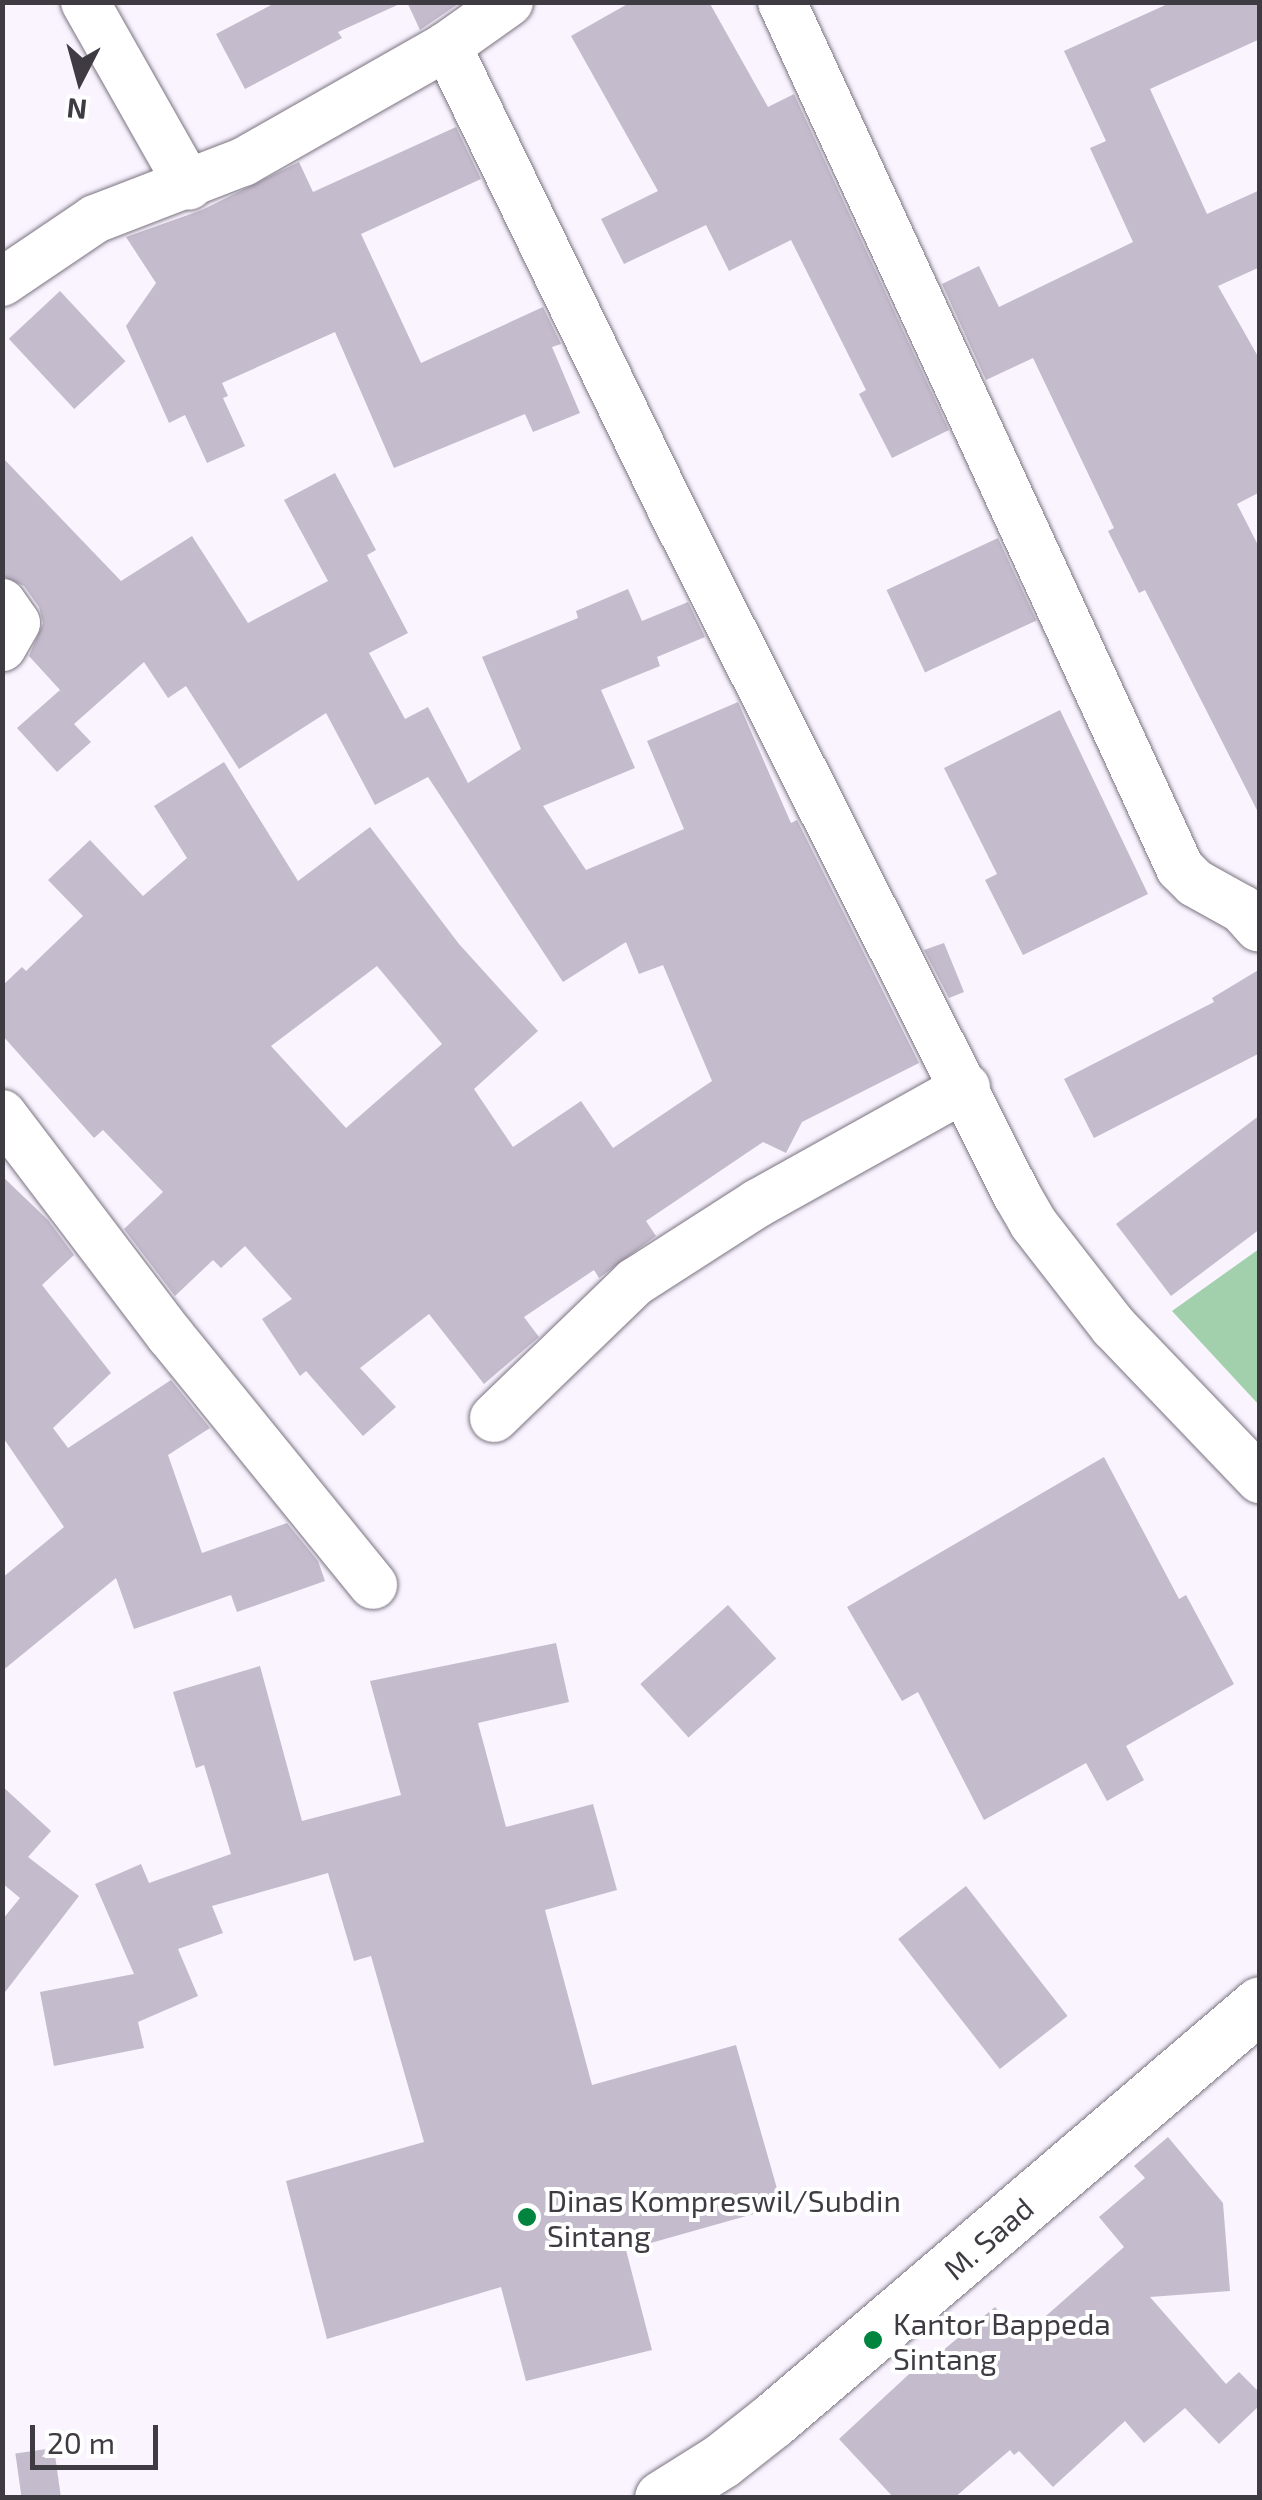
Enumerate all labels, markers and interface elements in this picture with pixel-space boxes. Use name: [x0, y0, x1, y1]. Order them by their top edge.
north arrow: [30, 30, 130, 130]
text: N: [65, 92, 89, 128]
place label: Dinas Kompreswil/Subdin Sintang: [547, 2182, 901, 2252]
street label: M. Saad: [936, 2189, 1040, 2287]
marker: Dinas Kompreswil/Subdin Sintang: [516, 2206, 538, 2228]
place label: Kantor Bappeda Sintang: [893, 2305, 1111, 2376]
marker: Kantor Bappeda Sintang: [862, 2329, 884, 2351]
scale bar: [35, 2405, 162, 2467]
text: 20 m: [47, 2424, 115, 2460]

